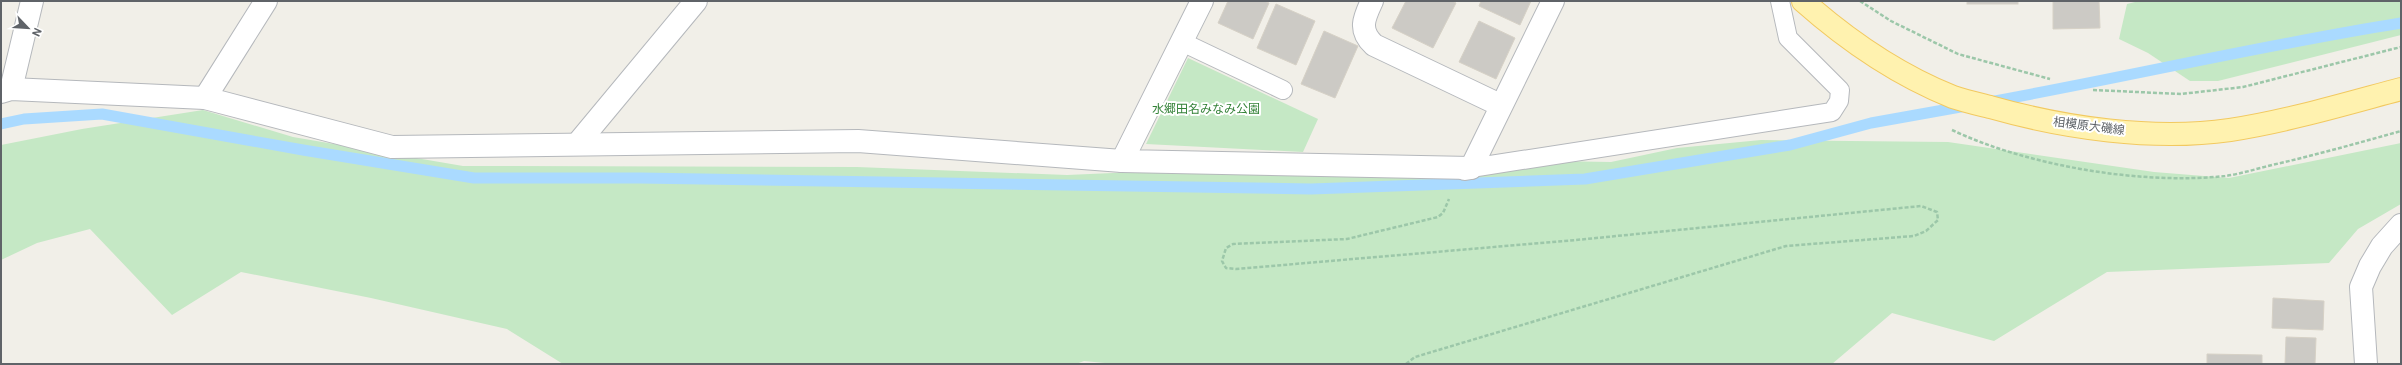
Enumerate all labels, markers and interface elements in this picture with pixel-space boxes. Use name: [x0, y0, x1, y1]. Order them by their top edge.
north arrow: [8, 8, 48, 48]
text: N: [29, 26, 44, 38]
park label: 水郷田名みなみ公園: [1152, 102, 1260, 116]
street label: 相模原大磯線: [2052, 115, 2126, 137]

